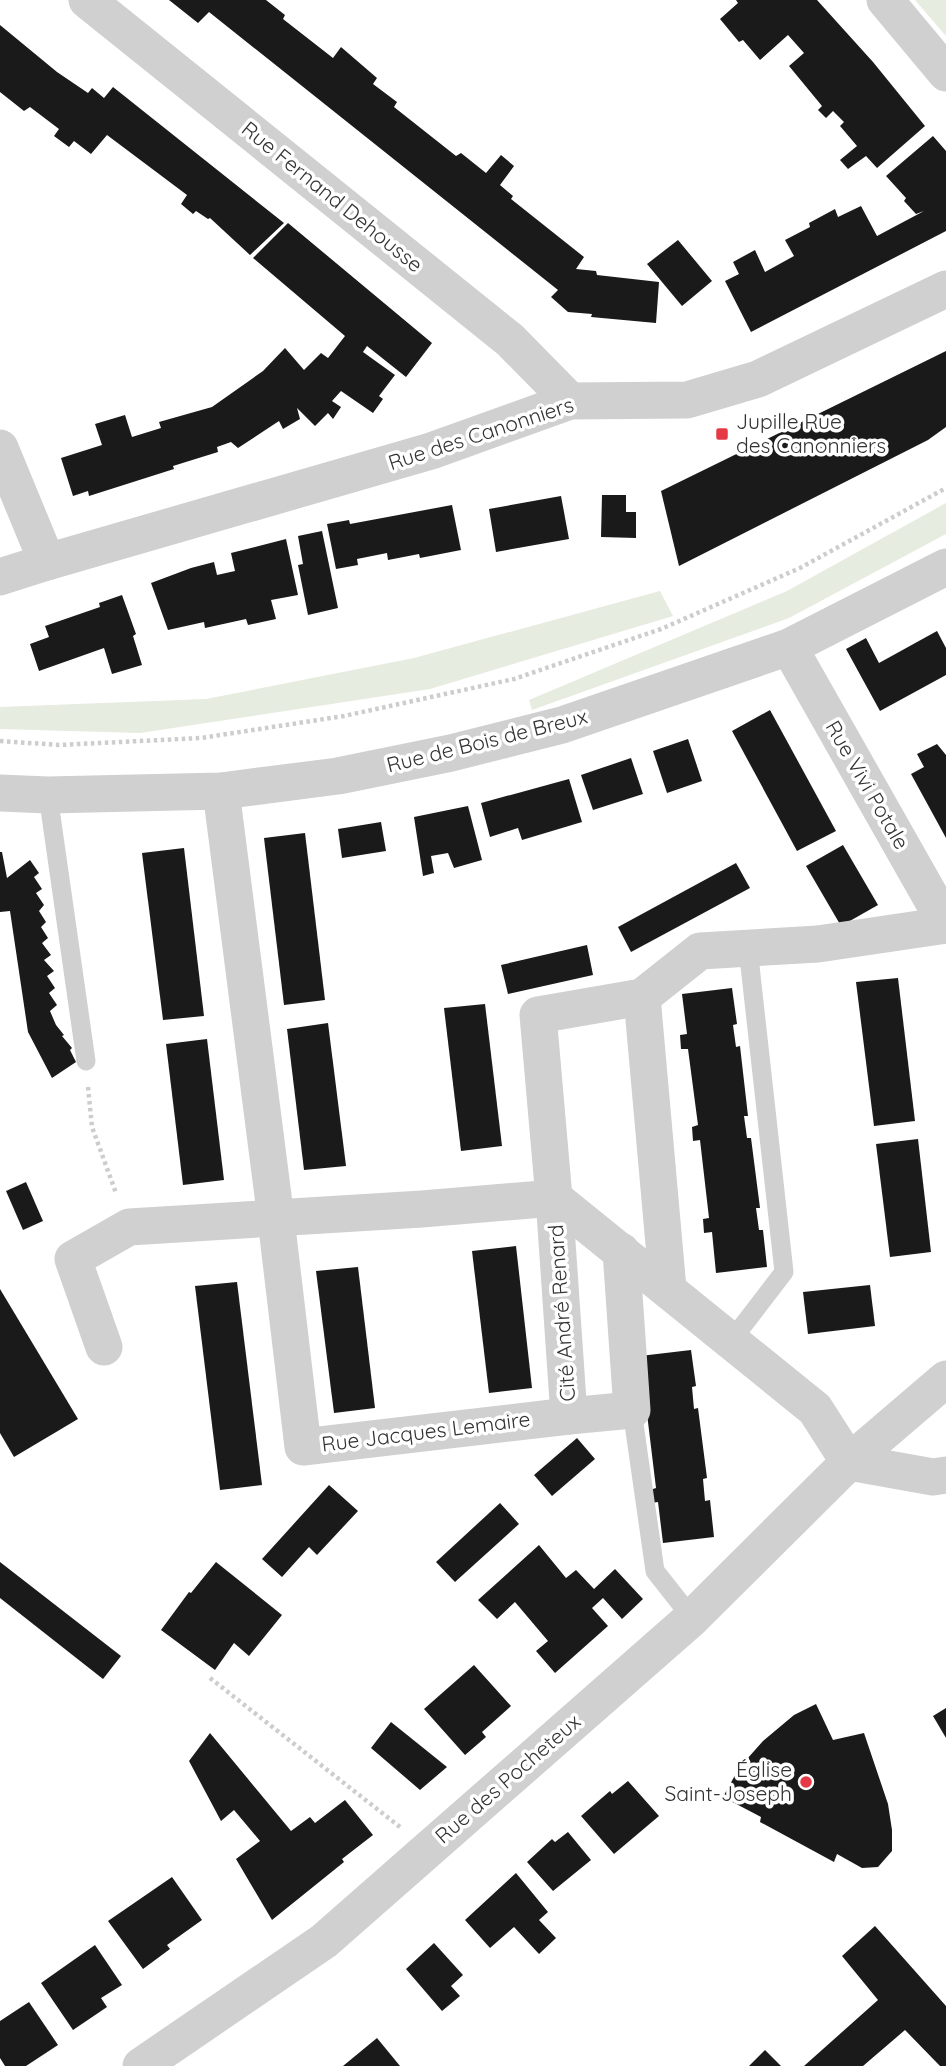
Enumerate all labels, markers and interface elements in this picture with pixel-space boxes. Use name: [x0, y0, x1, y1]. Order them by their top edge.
street label: Rue Fernand Dehousse: [237, 115, 428, 277]
street label: Rue des Canonniers: [385, 391, 577, 475]
place label: Jupille Rue des Canonniers: [736, 408, 886, 458]
marker: Jupille Rue des Canonniers: [714, 426, 730, 442]
street label: Rue de Bois de Breux: [384, 703, 590, 778]
street label: Rue Vivi Potale: [820, 715, 915, 854]
street label: Cité André Renard: [542, 1224, 580, 1403]
street label: Rue Jacques Lemaire: [320, 1405, 532, 1457]
street label: Rue des Pocheteux: [429, 1708, 585, 1848]
place label: Église Saint-Joseph: [664, 1756, 792, 1806]
marker: Église Saint-Joseph: [798, 1774, 814, 1790]

